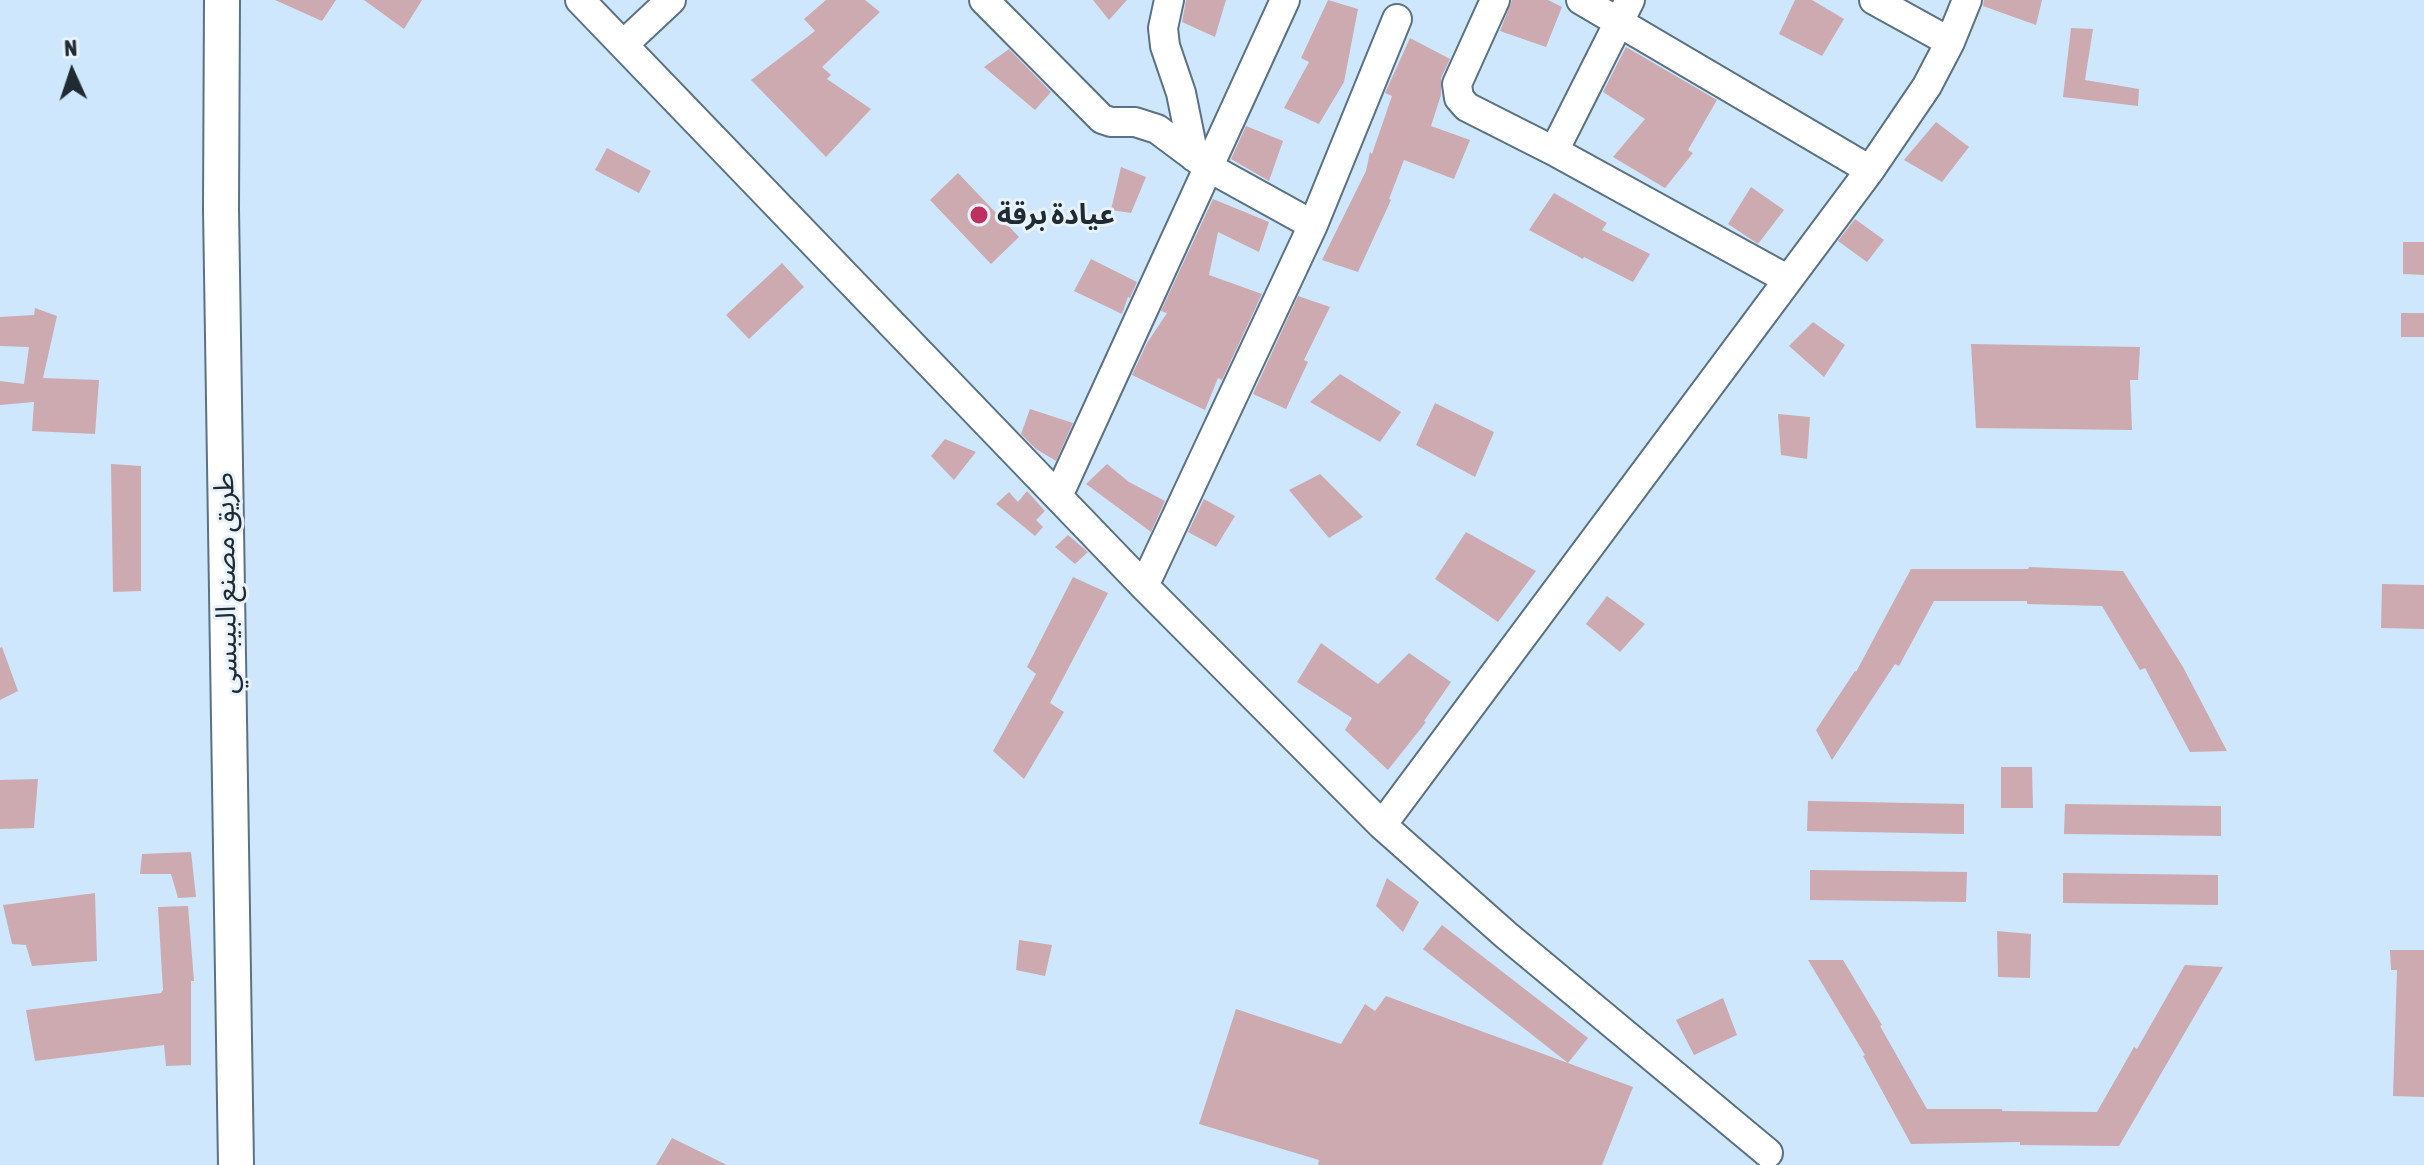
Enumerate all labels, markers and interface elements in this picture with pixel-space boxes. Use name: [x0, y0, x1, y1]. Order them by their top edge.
north arrow: [32, 32, 112, 112]
text: N: [64, 35, 78, 61]
place label: عيادة برقة: [997, 198, 1115, 232]
marker: عيادة برقة: [968, 204, 990, 226]
street label: طريق مصنع البيبسي: [207, 472, 245, 694]

